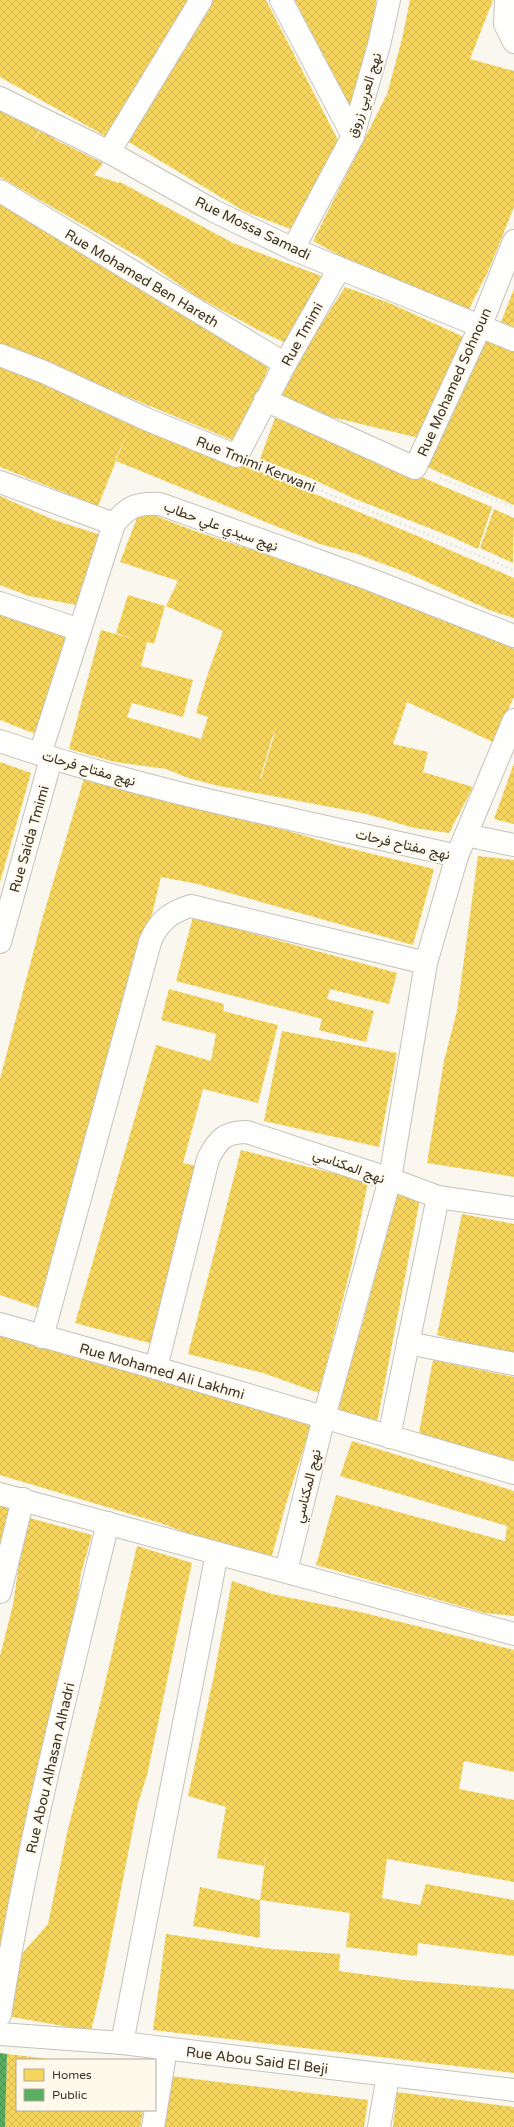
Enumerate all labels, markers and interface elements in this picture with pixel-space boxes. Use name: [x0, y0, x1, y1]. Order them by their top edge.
street label: نهج العربي زروق: [344, 51, 388, 141]
street label: Rue Mossa Samadi: [192, 193, 313, 264]
street label: Rue Mohamed Ben Hareth: [62, 226, 222, 331]
street label: Rue Tmimi: [278, 299, 327, 369]
street label: Rue Mohamed Sohnoun: [414, 305, 495, 459]
street label: Rue Tmimi Kerwani: [193, 433, 318, 496]
street label: نهج سيدي علي حطاب: [160, 498, 280, 558]
street label: نهج مفتاح فرحات: [39, 747, 138, 792]
street label: Rue Saida Tmimi: [6, 784, 53, 895]
street label: نهج مفتاح فرحات: [353, 825, 452, 866]
street label: نهج المكناسي: [310, 1146, 387, 1190]
street label: Rue Mohamed Ali Lakhmi: [77, 1340, 246, 1403]
street label: نهج المكناسي: [290, 1448, 328, 1525]
street label: Rue Abou Alhasan Alhadri: [23, 1681, 78, 1855]
street label: Rue Abou Said El Beji: [185, 2043, 329, 2078]
legend: [16, 2059, 156, 2111]
text: Homes: [52, 2068, 92, 2082]
text: Public: [52, 2088, 87, 2102]

